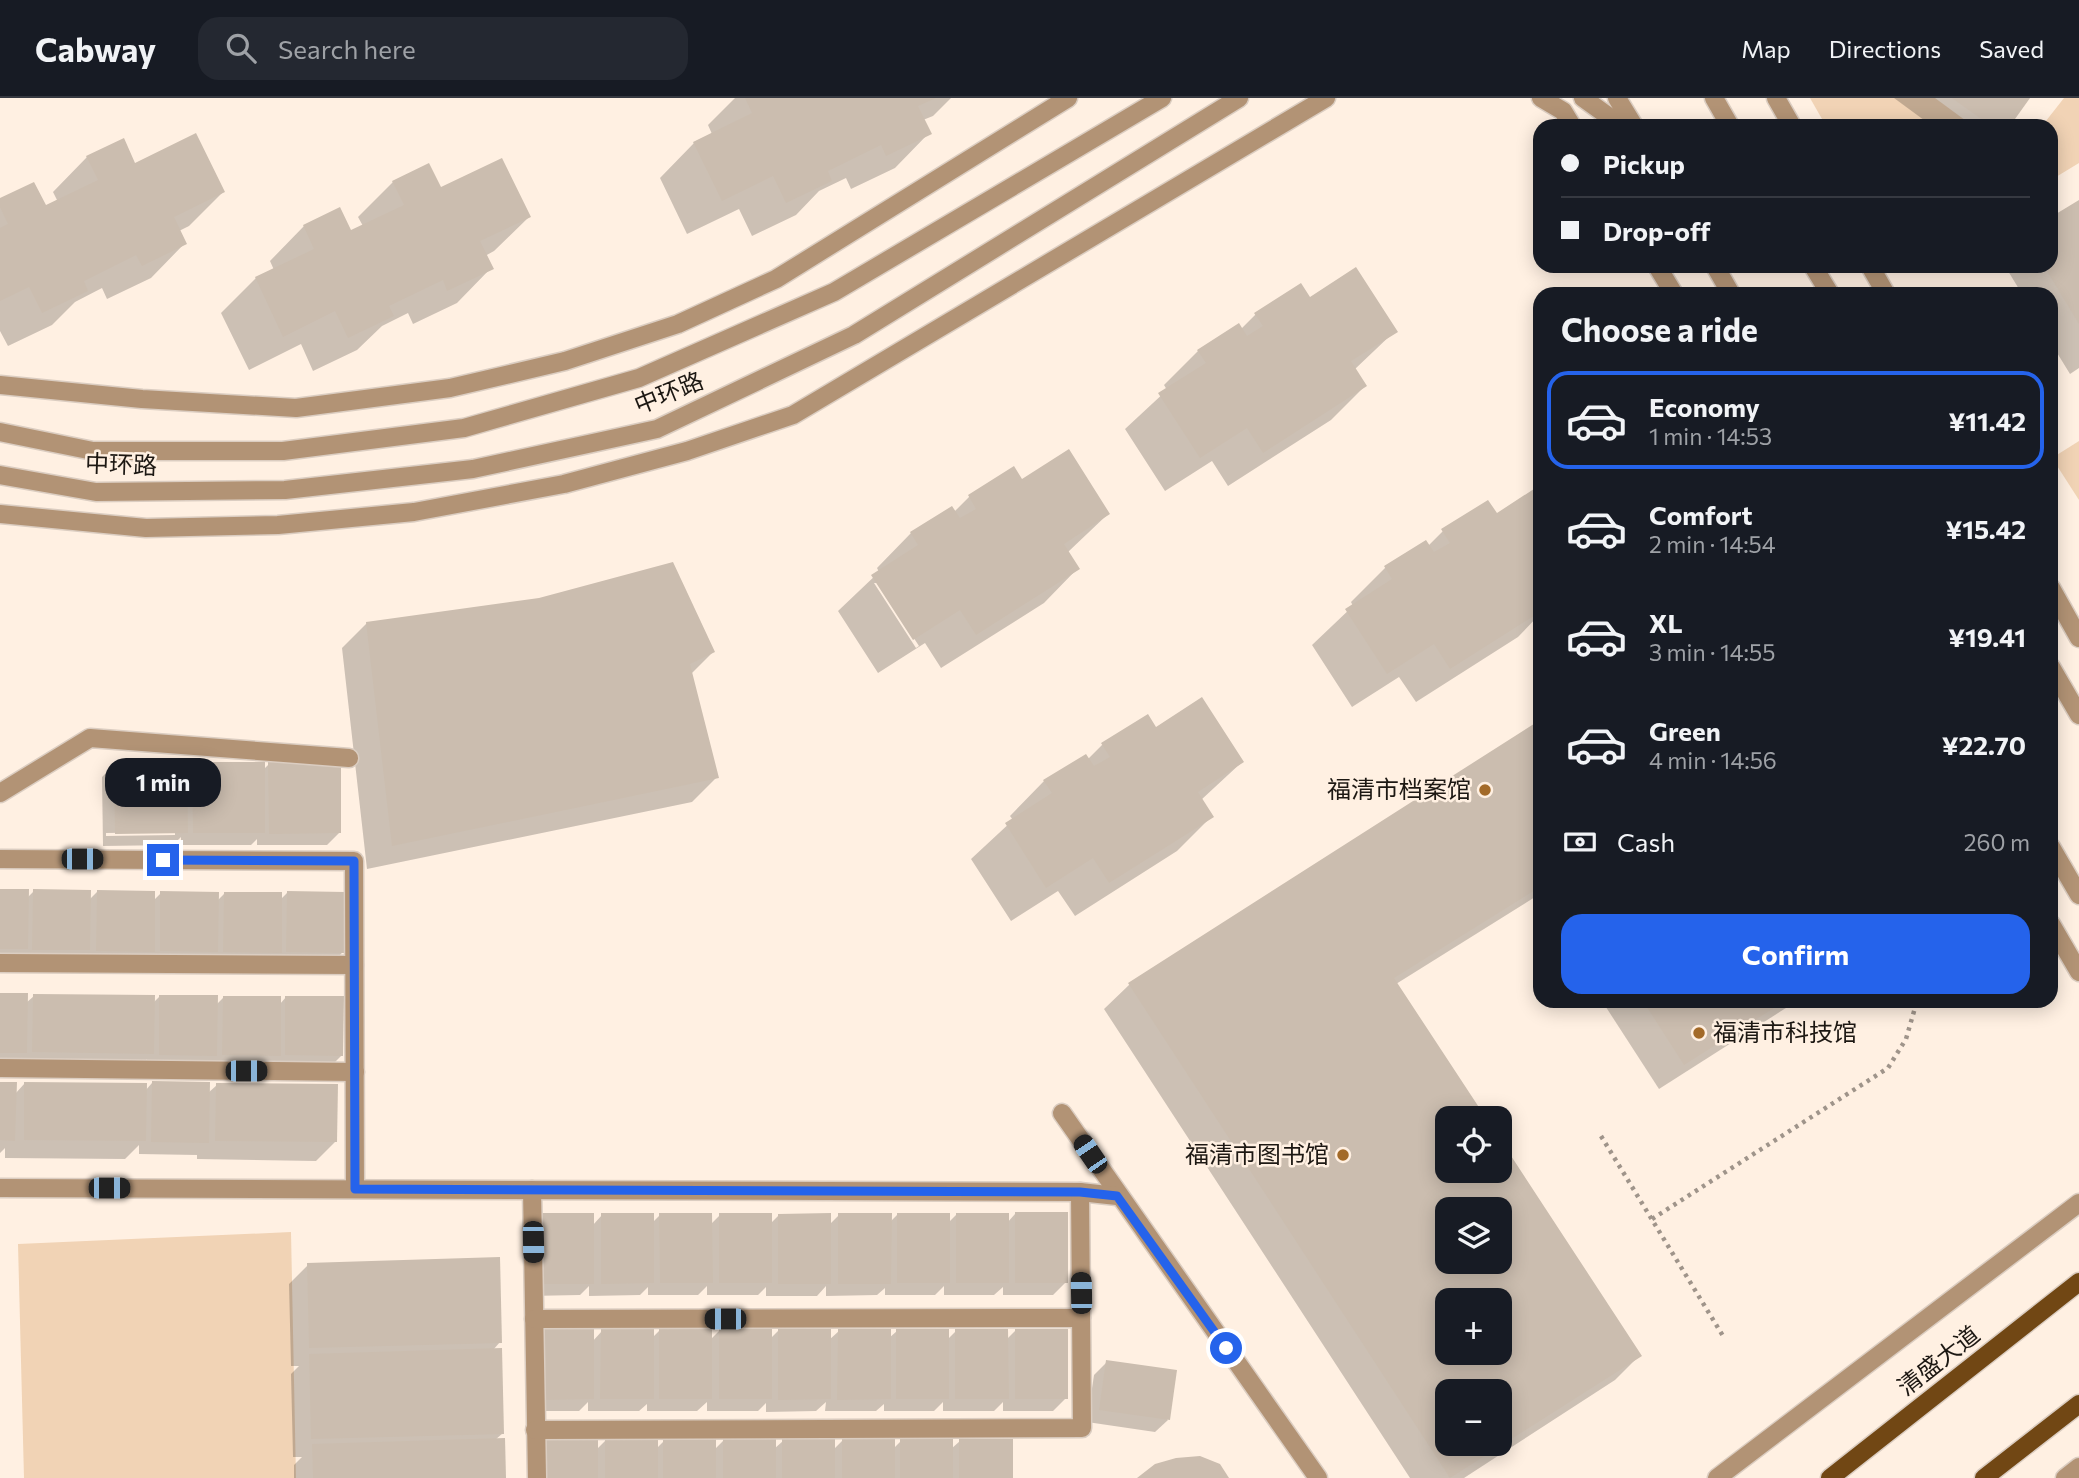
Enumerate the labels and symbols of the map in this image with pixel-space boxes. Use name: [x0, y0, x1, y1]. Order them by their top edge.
street label: 中环路: [630, 365, 707, 419]
street label: 中环路: [85, 448, 158, 479]
callout: 1 min: [105, 758, 221, 808]
place label: 福清市档案馆: [1327, 774, 1471, 803]
marker: 福清市档案馆: [1477, 782, 1493, 798]
route end: [147, 844, 179, 876]
car: [62, 849, 104, 870]
place label: 福清市科技馆: [1713, 1017, 1857, 1046]
marker: 福清市科技馆: [1691, 1025, 1707, 1041]
car: [226, 1061, 268, 1082]
car: [1070, 1131, 1111, 1177]
place label: 福清市图书馆: [1185, 1139, 1329, 1168]
marker: 福清市图书馆: [1335, 1147, 1351, 1163]
car: [89, 1178, 131, 1199]
car: [523, 1221, 544, 1263]
car: [1071, 1272, 1092, 1314]
car: [705, 1309, 747, 1330]
street label: 清盛大道: [1891, 1319, 1985, 1401]
route start: [1210, 1332, 1242, 1364]

